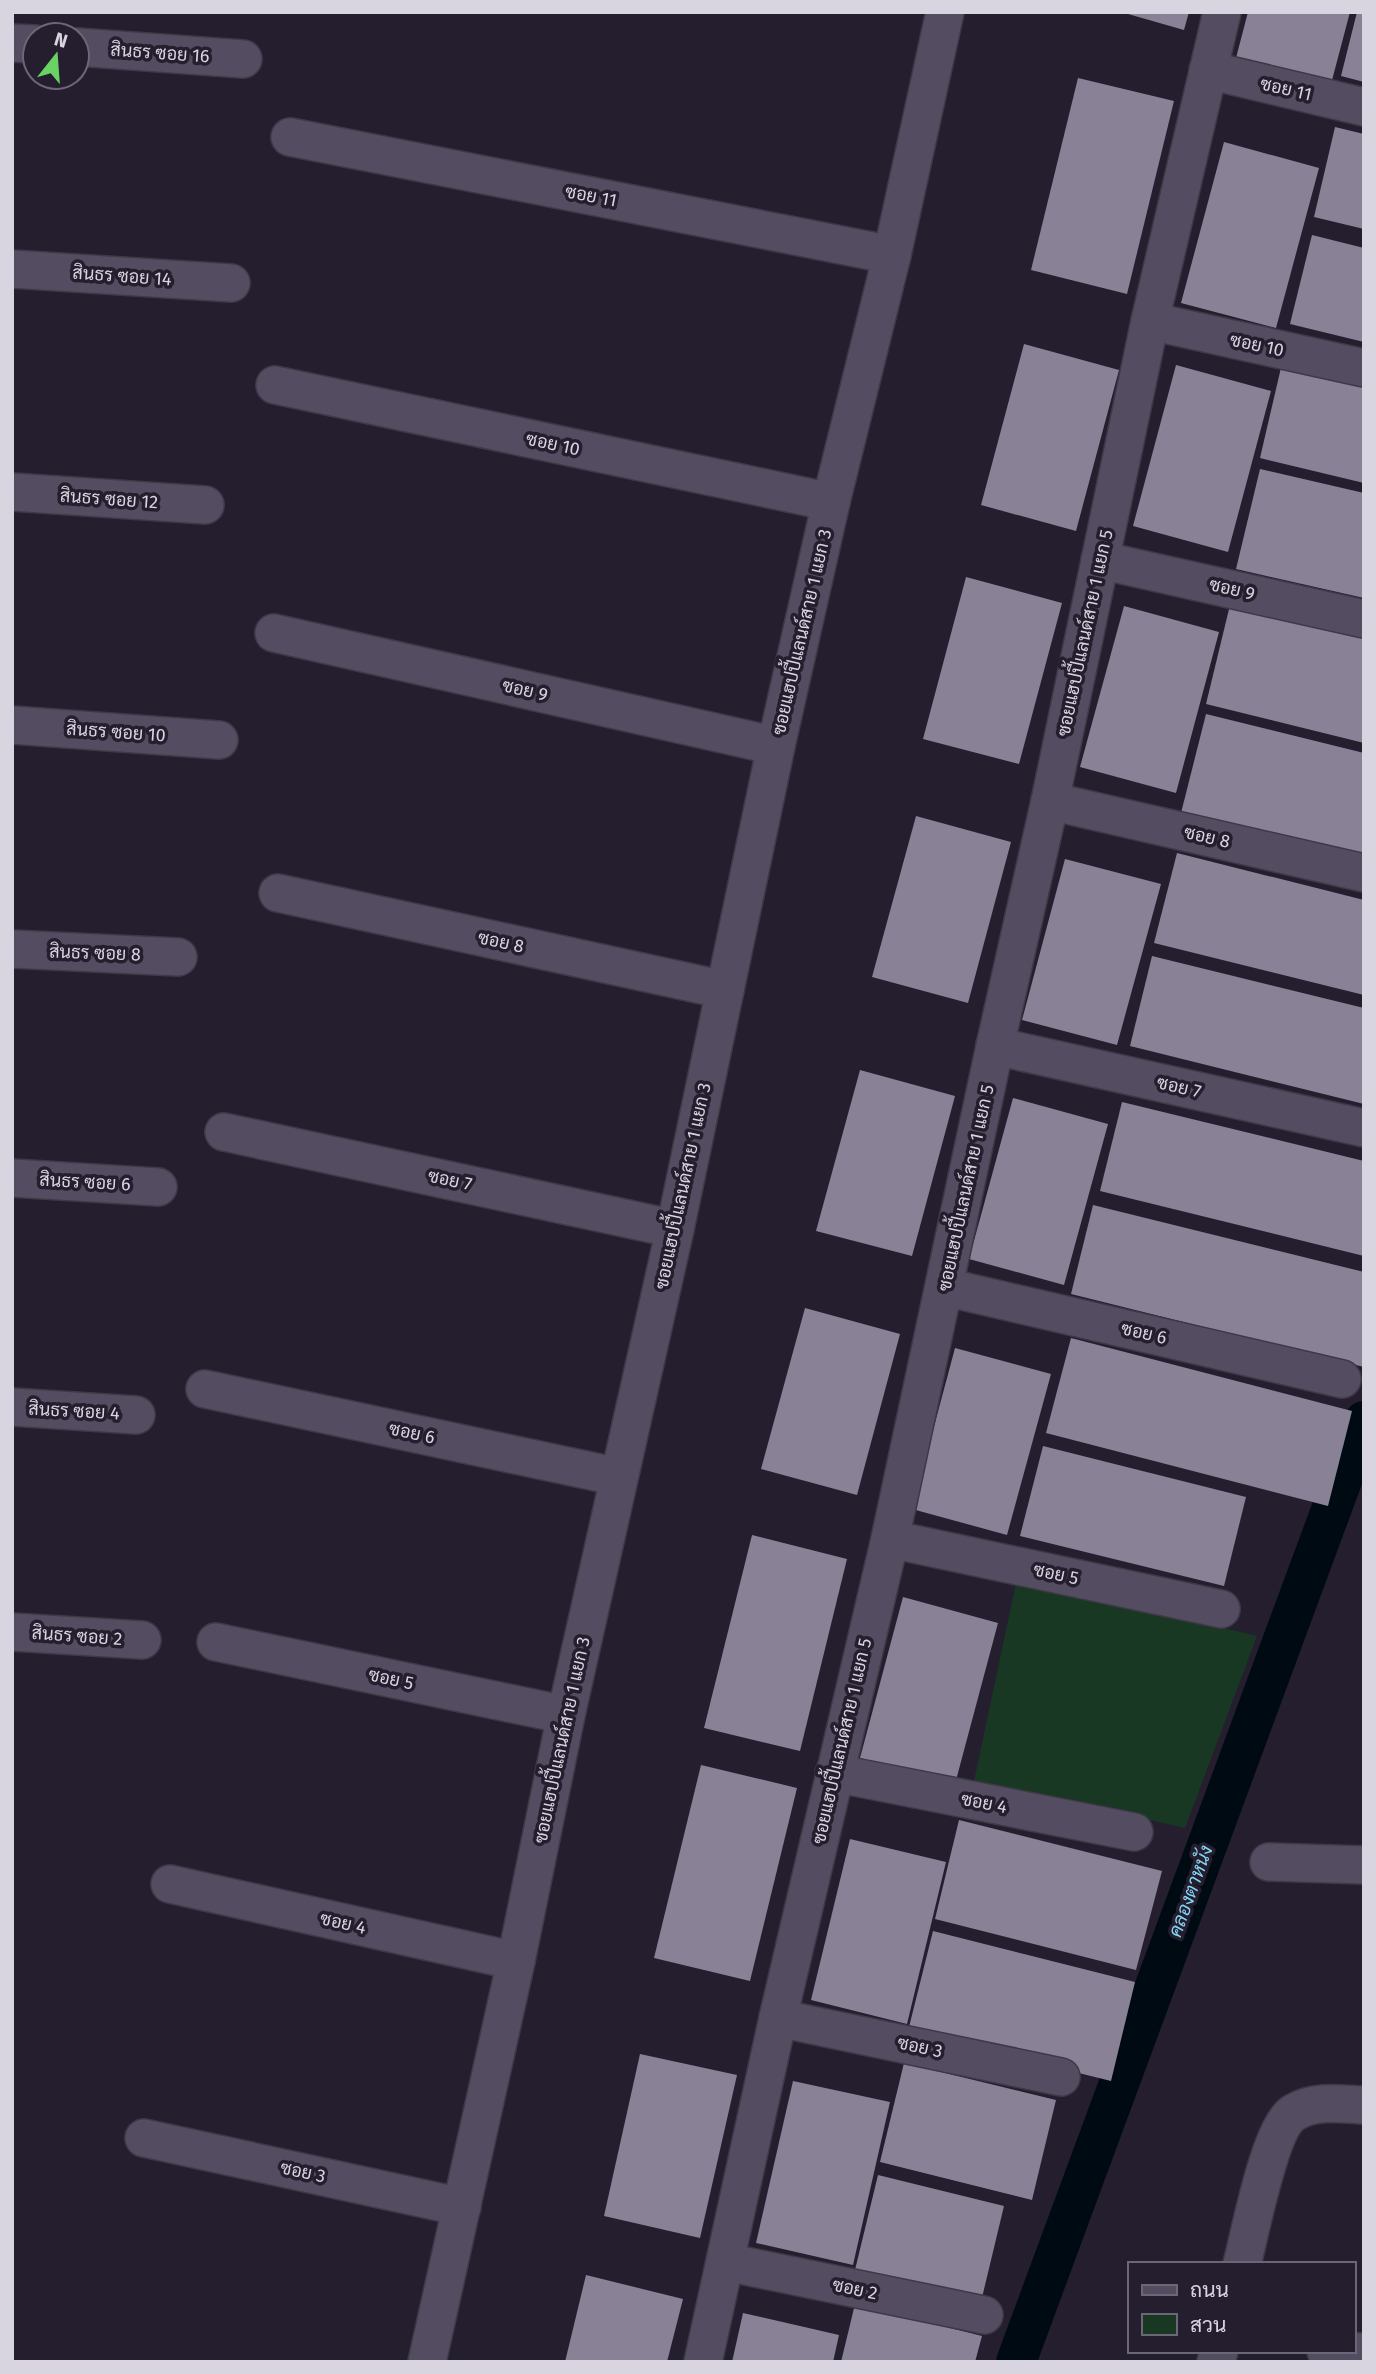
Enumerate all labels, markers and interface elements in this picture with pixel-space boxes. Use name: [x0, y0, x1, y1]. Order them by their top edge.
north arrow: [21, 21, 91, 91]
text: N: [51, 27, 70, 53]
street label: สินธร ซอย 16: [110, 39, 210, 67]
street label: ซอย 11: [1258, 72, 1314, 106]
street label: ซอย 11: [563, 180, 619, 212]
street label: สินธร ซอย 14: [72, 262, 173, 290]
street label: ซอย 10: [1228, 329, 1286, 361]
street label: ซอย 10: [524, 428, 582, 460]
street label: สินธร ซอย 12: [59, 485, 159, 513]
street label: ซอยแฮปปี้แลนด์สาย 1 แยก 3: [763, 526, 836, 737]
street label: ซอยแฮปปี้แลนด์สาย 1 แยก 5: [1047, 527, 1118, 738]
street label: ซอย 9: [1207, 573, 1257, 605]
street label: ซอย 9: [500, 674, 550, 706]
street label: สินธร ซอย 10: [66, 718, 166, 746]
street label: ซอย 8: [1182, 821, 1232, 853]
street label: ซอย 8: [476, 926, 526, 958]
street label: สินธร ซอย 8: [49, 940, 141, 966]
street label: ซอย 7: [1155, 1071, 1203, 1103]
street label: ซอยแฮปปี้แลนด์สาย 1 แยก 3: [645, 1080, 716, 1291]
street label: ซอยแฮปปี้แลนด์สาย 1 แยก 5: [928, 1082, 999, 1293]
street label: ซอย 7: [426, 1165, 474, 1195]
street label: สินธร ซอย 6: [39, 1169, 131, 1195]
street label: ซอย 6: [1119, 1317, 1169, 1349]
street label: สินธร ซอย 4: [28, 1398, 121, 1424]
street label: ซอย 6: [387, 1417, 437, 1449]
street label: ซอย 5: [1031, 1558, 1081, 1590]
street label: สินธร ซอย 2: [31, 1622, 123, 1650]
street label: ซอยแฮปปี้แลนด์สาย 1 แยก 3: [524, 1634, 595, 1845]
street label: ซอยแฮปปี้แลนด์สาย 1 แยก 5: [803, 1635, 876, 1846]
street label: ซอย 5: [366, 1663, 416, 1695]
street label: ซอย 4: [959, 1788, 1009, 1818]
water label: คลองตาหนัง: [1163, 1842, 1218, 1940]
street label: ซอย 4: [318, 1907, 368, 1939]
street label: ซอย 3: [895, 2031, 945, 2063]
street label: ซอย 3: [278, 2156, 328, 2188]
legend: [1128, 2262, 1355, 2353]
street label: ซอย 2: [830, 2273, 880, 2305]
text: ถนน: [1190, 2277, 1229, 2303]
text: สวน: [1190, 2312, 1226, 2338]

